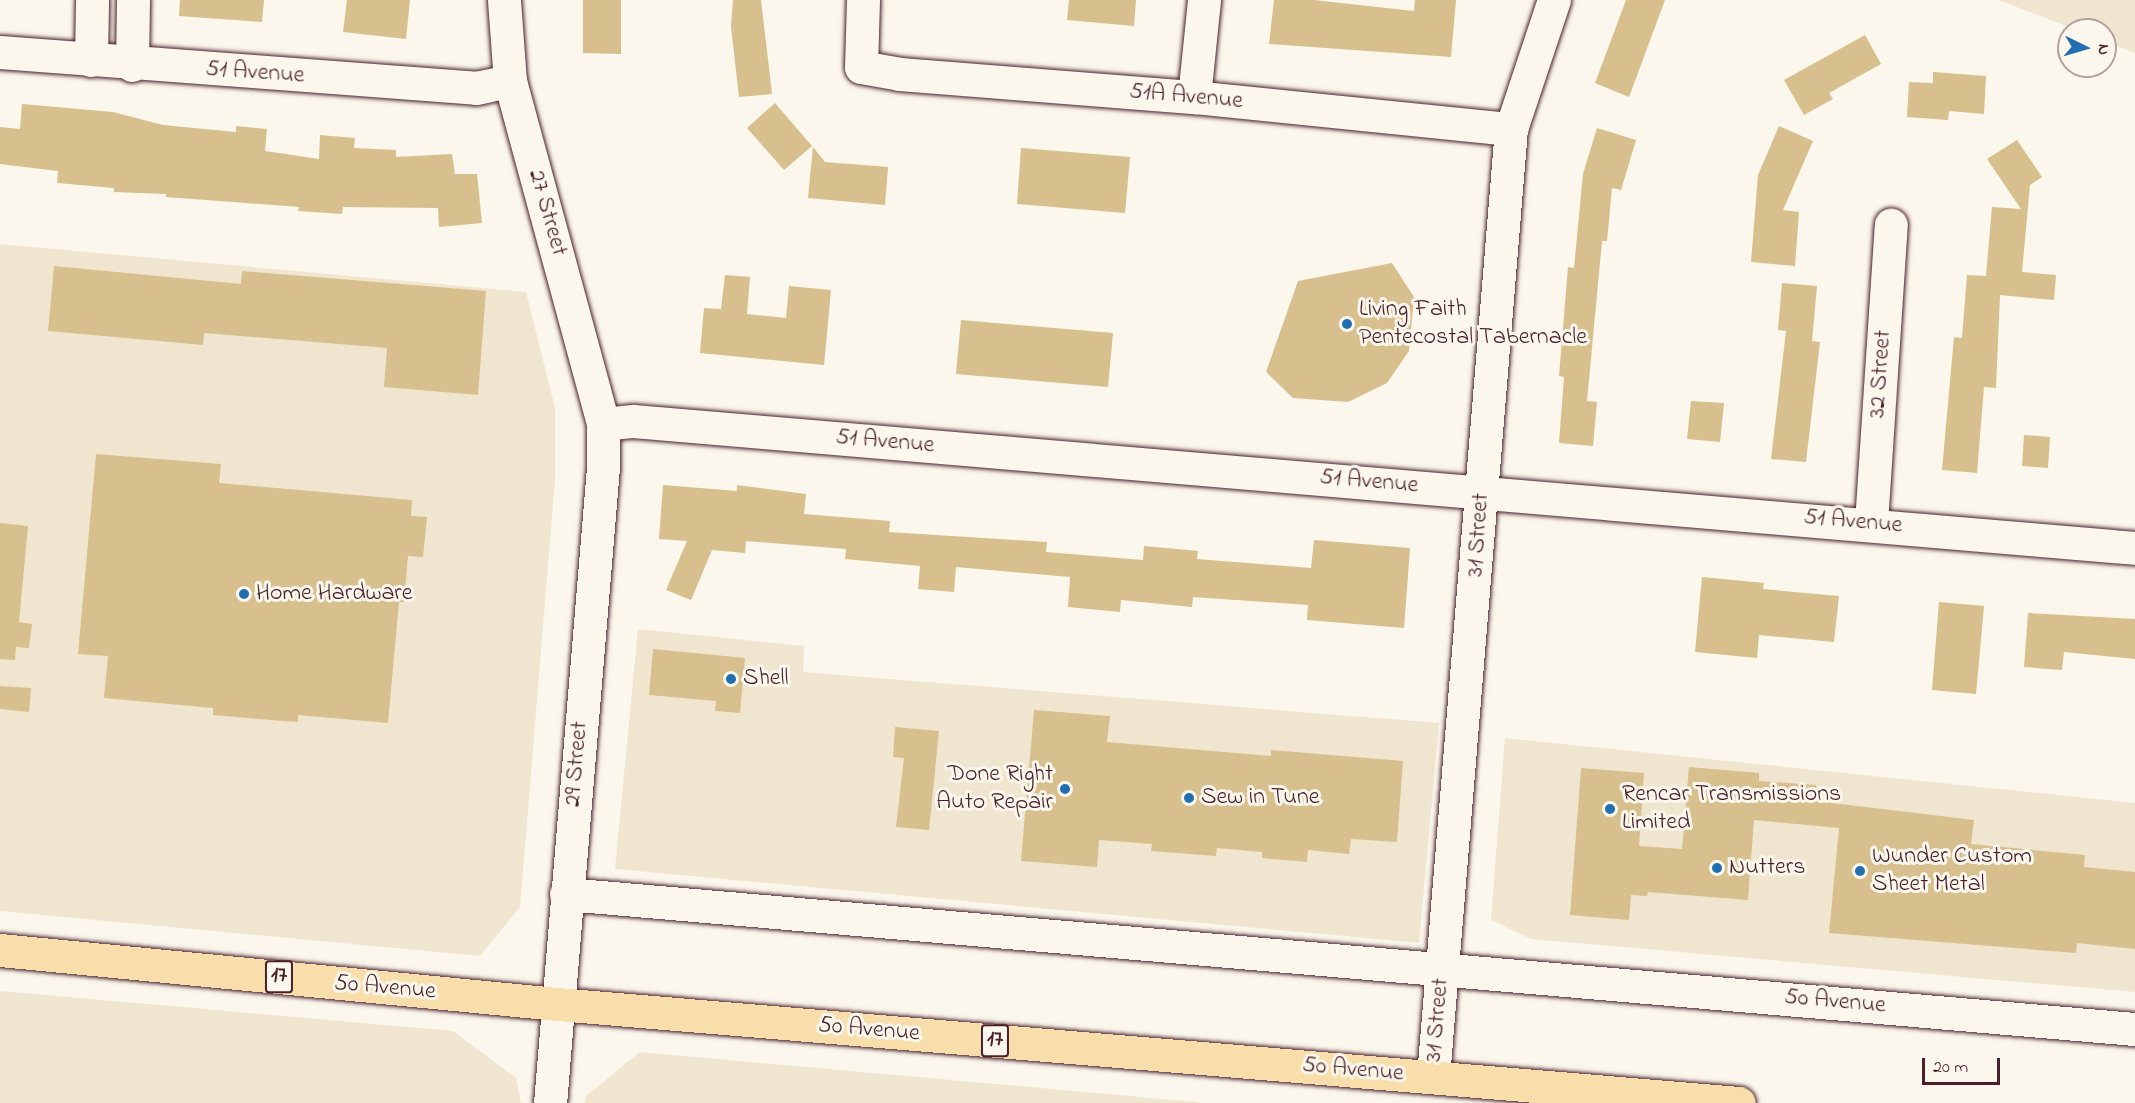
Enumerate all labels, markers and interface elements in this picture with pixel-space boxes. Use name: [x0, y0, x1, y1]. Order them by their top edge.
north arrow: [2057, 18, 2117, 78]
text: N: [2091, 43, 2115, 56]
street label: 51 Avenue: [205, 55, 305, 91]
street label: 51A Avenue: [1128, 78, 1244, 116]
street label: 27 Street: [521, 167, 573, 259]
place label: Living Faith Pentecostal Tabernacle: [1359, 296, 1587, 352]
marker: Living Faith Pentecostal Tabernacle: [1340, 317, 1354, 331]
street label: 32 Street: [1864, 329, 1898, 419]
street label: 51 Avenue: [834, 423, 936, 461]
street label: 51 Avenue: [1318, 463, 1420, 501]
street label: 31 Street: [1462, 492, 1496, 578]
street label: 51 Avenue: [1802, 503, 1904, 541]
place label: Home Hardware: [256, 580, 413, 608]
marker: Home Hardware: [237, 587, 251, 601]
place label: Shell: [743, 665, 789, 693]
marker: Shell: [724, 672, 738, 686]
street label: 29 Street: [559, 720, 595, 808]
place label: Done Right Auto Repair: [936, 761, 1053, 817]
place label: Rencar Transmissions Limited: [1622, 781, 1841, 837]
marker: Done Right Auto Repair: [1058, 782, 1072, 796]
place label: Sew in Tune: [1201, 784, 1320, 812]
marker: Sew in Tune: [1182, 791, 1196, 805]
marker: Rencar Transmissions Limited: [1603, 802, 1617, 816]
place label: Wunder Custom Sheet Metal: [1872, 843, 2032, 899]
place label: Nutters: [1729, 854, 1805, 882]
marker: Nutters: [1710, 861, 1724, 875]
marker: Wunder Custom Sheet Metal: [1853, 864, 1867, 878]
road number: 17: [264, 958, 294, 996]
street label: 50 Avenue: [333, 969, 437, 1007]
street label: 31 Street: [1420, 977, 1456, 1063]
street label: 50 Avenue: [1783, 983, 1887, 1021]
street label: 50 Avenue: [817, 1011, 921, 1049]
road number: 17: [980, 1022, 1010, 1060]
scale bar: [1925, 1046, 2003, 1084]
street label: 50 Avenue: [1301, 1051, 1405, 1089]
text: 20 m: [1933, 1055, 1968, 1081]

